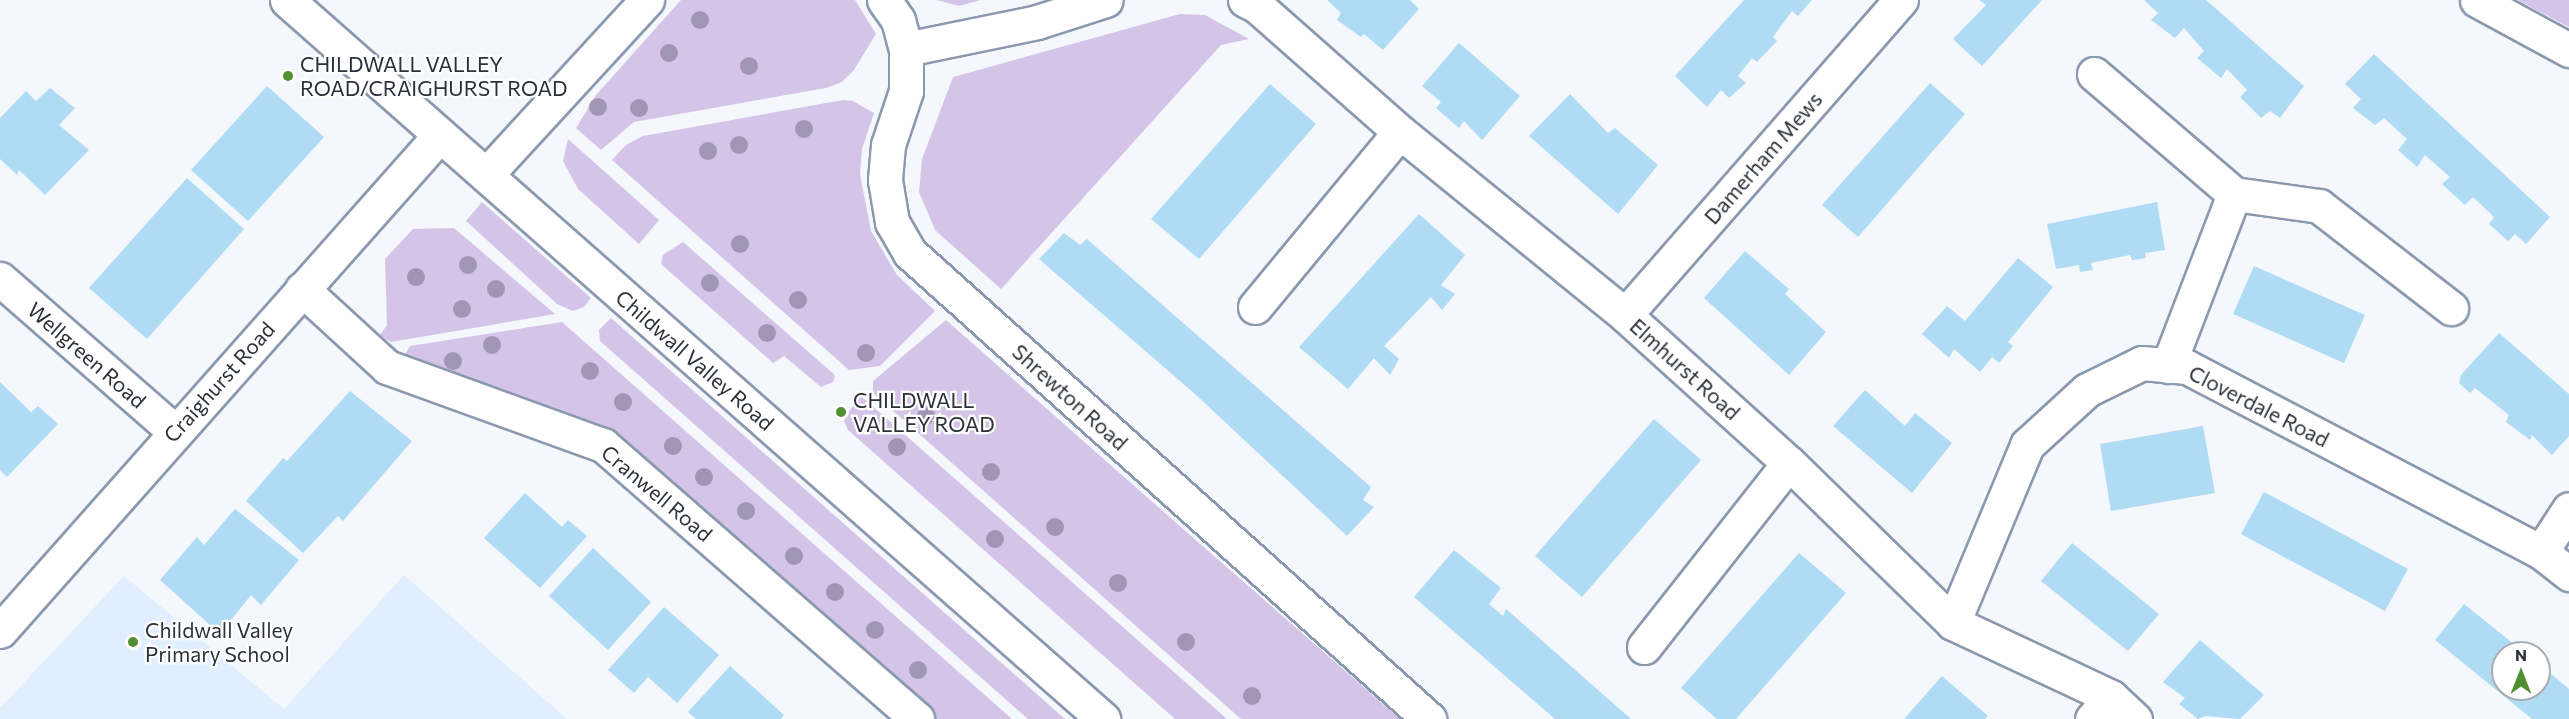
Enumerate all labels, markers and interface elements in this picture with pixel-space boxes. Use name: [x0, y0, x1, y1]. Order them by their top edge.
place label: CHILDWALL VALLEY ROAD/CRAIGHURST ROAD: [300, 51, 568, 101]
marker: CHILDWALL VALLEY ROAD/CRAIGHURST ROAD: [281, 69, 295, 83]
street label: Damerham Mews: [1699, 87, 1827, 229]
street label: Childwall Valley Road: [611, 284, 779, 436]
street label: Wellgreen Road: [23, 297, 151, 413]
street label: Elmhurst Road: [1625, 313, 1745, 425]
street label: Craighurst Road: [158, 317, 280, 447]
street label: Shrewton Road: [1007, 339, 1133, 455]
street label: Cloverdale Road: [2185, 360, 2333, 452]
place label: CHILDWALL VALLEY ROAD: [853, 387, 995, 437]
marker: CHILDWALL VALLEY ROAD: [834, 405, 848, 419]
street label: Cranwell Road: [597, 439, 717, 547]
place label: Childwall Valley Primary School: [145, 617, 293, 667]
marker: Childwall Valley Primary School: [126, 635, 140, 649]
north arrow: [2491, 641, 2551, 701]
text: N: [2515, 645, 2527, 664]

